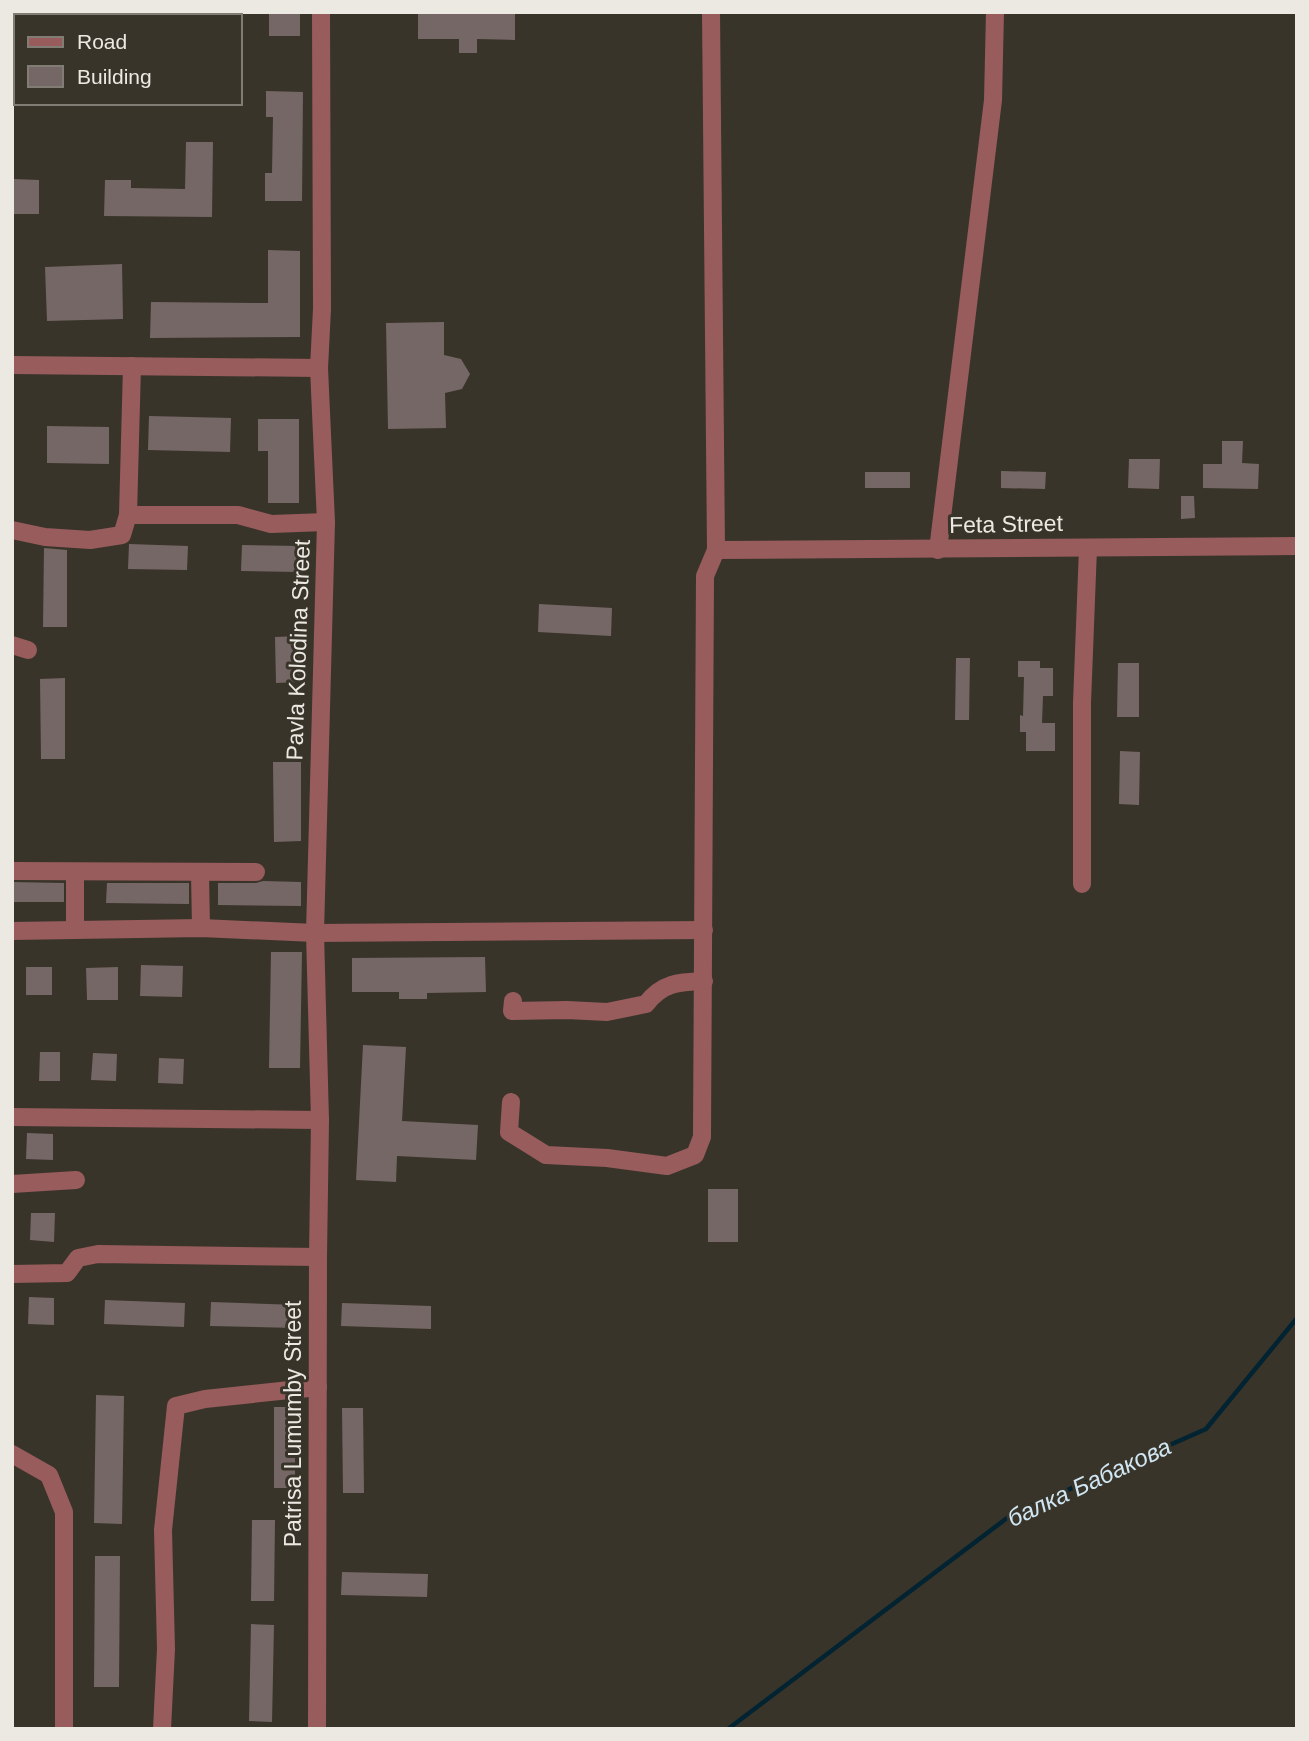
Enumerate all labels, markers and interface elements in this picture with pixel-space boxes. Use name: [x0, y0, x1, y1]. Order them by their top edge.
legend: [14, 14, 242, 105]
text: Road: [77, 30, 127, 53]
text: Building: [77, 65, 152, 88]
street label: Feta Street: [949, 510, 1064, 538]
street label: Pavla Kolodina Street: [281, 538, 315, 761]
street label: Patrisa Lumumby Street: [280, 1300, 306, 1547]
water label: балка Бабакова: [1003, 1432, 1175, 1532]

